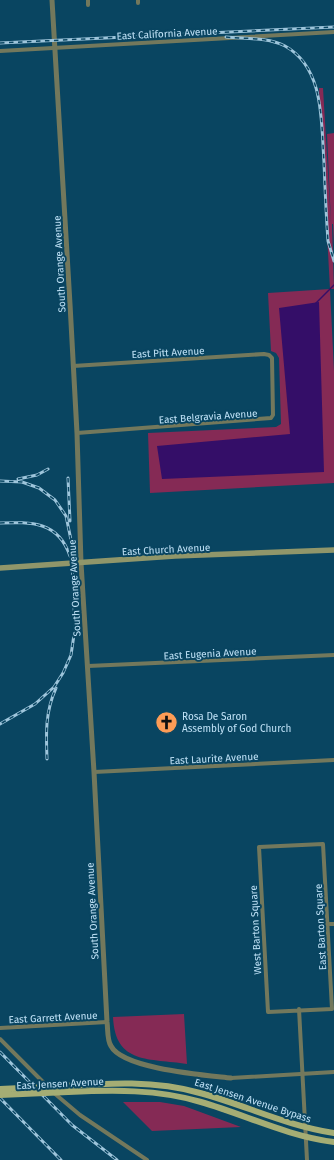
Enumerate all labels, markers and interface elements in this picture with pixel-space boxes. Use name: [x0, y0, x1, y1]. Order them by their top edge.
street label: East California Avenue: [116, 25, 218, 43]
street label: South Orange Avenue: [51, 215, 69, 313]
street label: East Pitt Avenue: [131, 345, 205, 361]
street label: East Belgravia Avenue: [158, 408, 258, 426]
street label: South Orange Avenue: [66, 539, 84, 637]
street label: East Church Avenue: [121, 542, 211, 558]
street label: East Eugenia Avenue: [163, 646, 257, 662]
church icon: Rosa De Saron Assembly of God Church: [154, 709, 180, 735]
place label: Rosa De Saron Assembly of God Church: [182, 711, 291, 735]
street label: East Laurite Avenue: [169, 751, 259, 767]
street label: South Orange Avenue: [84, 862, 102, 960]
street label: East Barton Square: [313, 883, 329, 970]
street label: West Barton Square: [248, 885, 264, 975]
street label: East Garrett Avenue: [8, 1010, 98, 1026]
street label: East Jensen Avenue: [16, 1076, 104, 1092]
street label: East Jensen Avenue Bypass: [193, 1076, 313, 1126]

